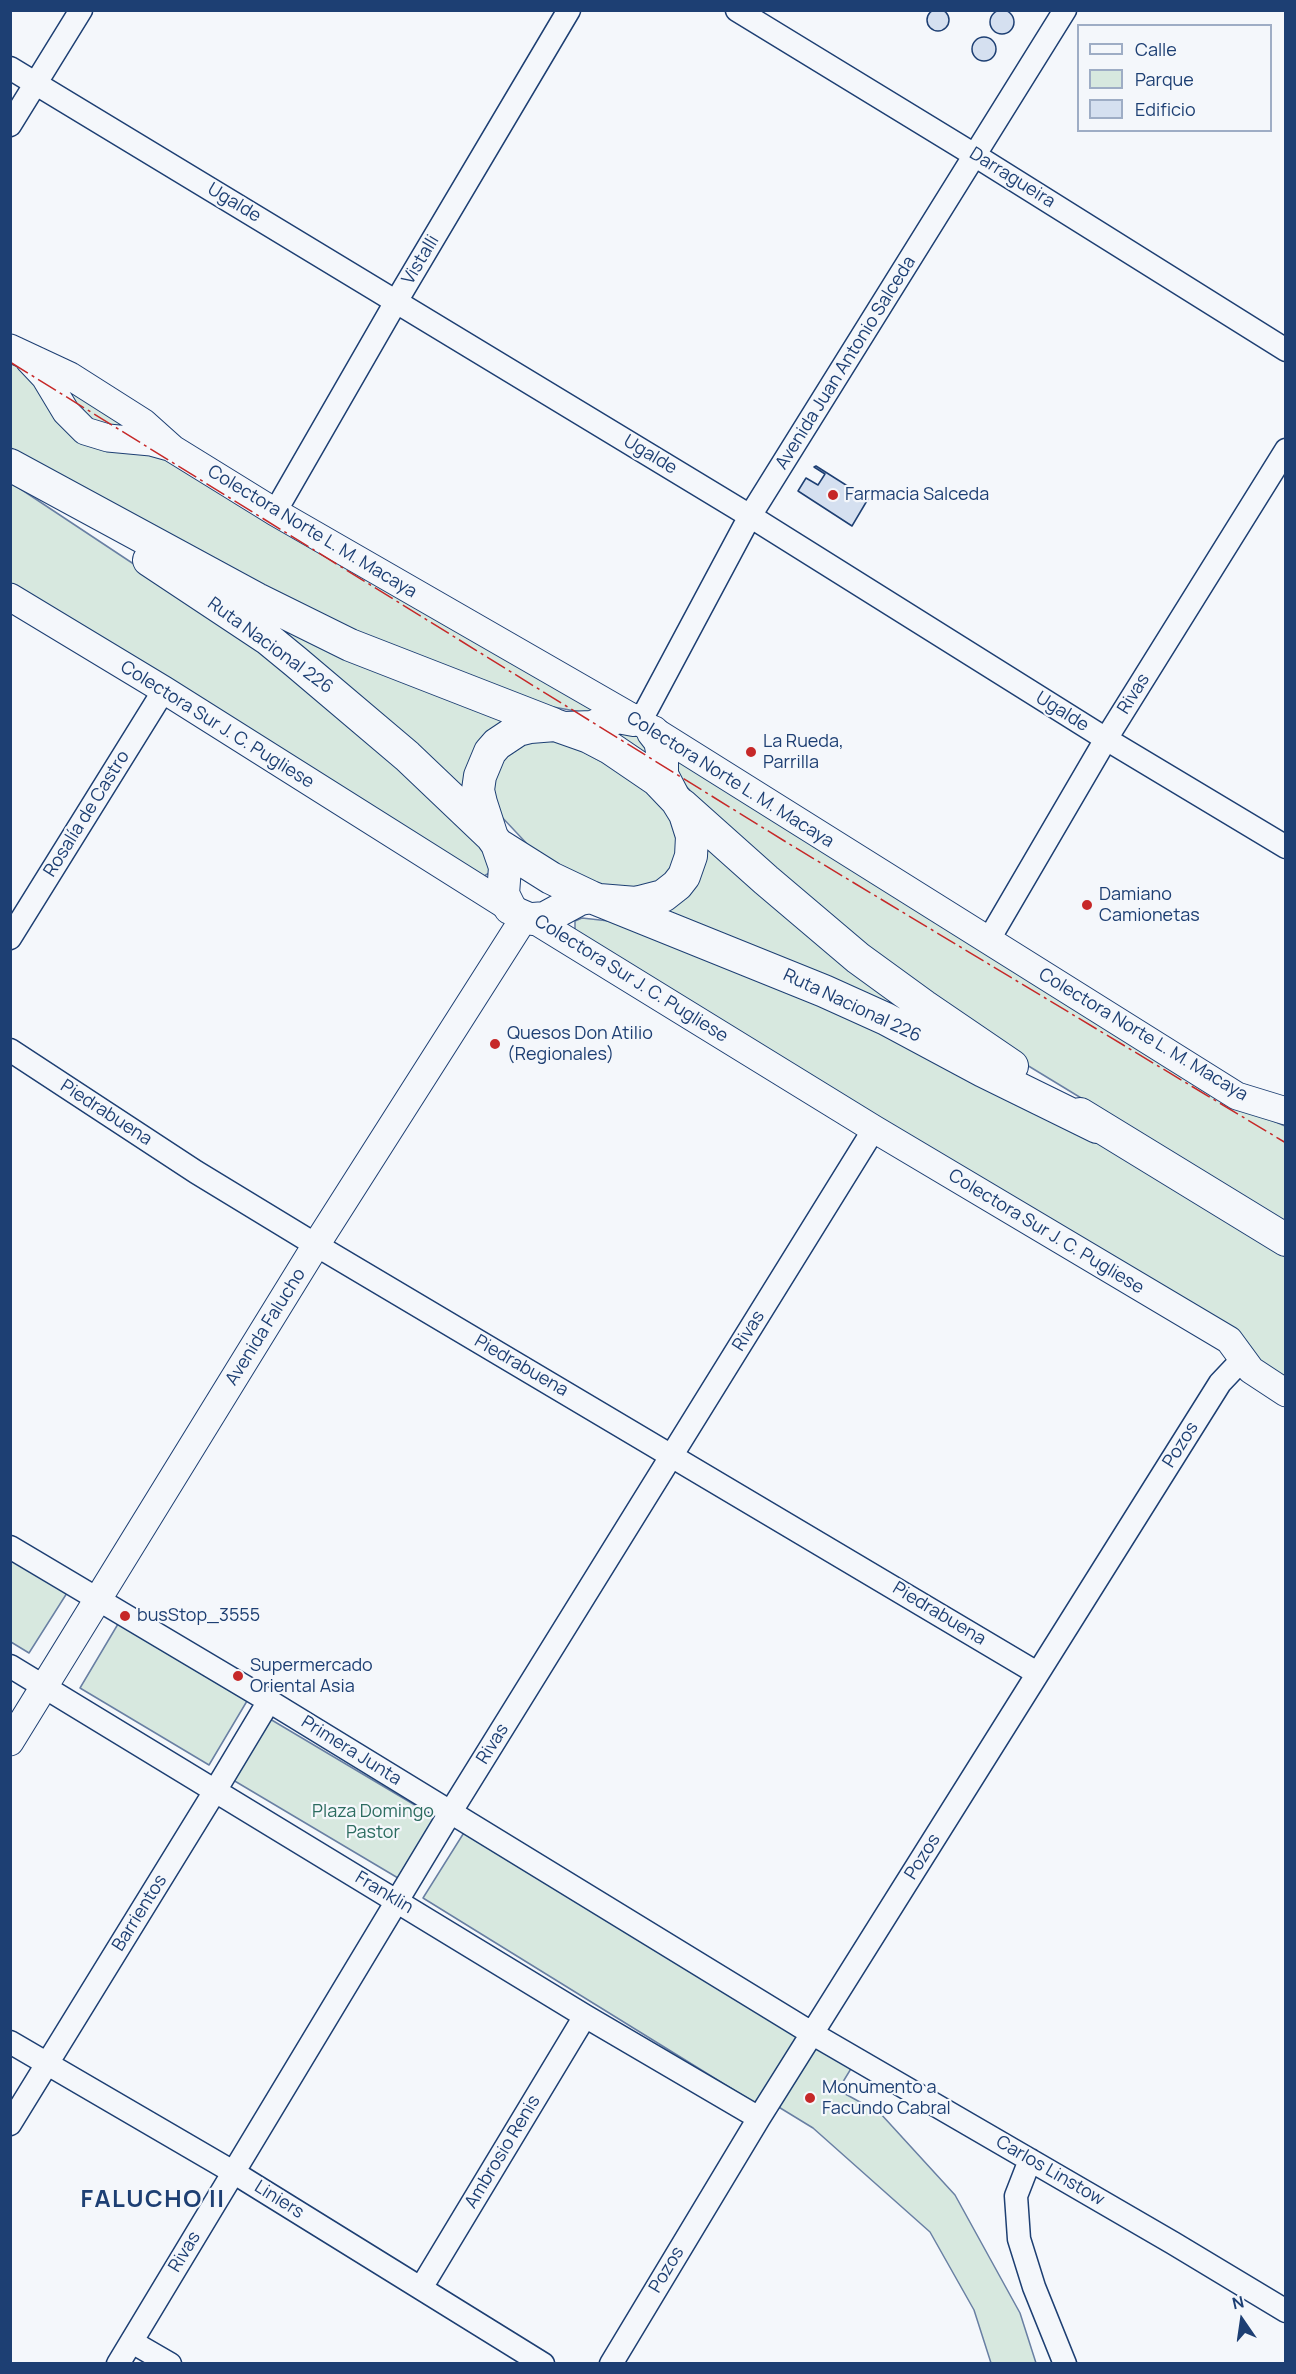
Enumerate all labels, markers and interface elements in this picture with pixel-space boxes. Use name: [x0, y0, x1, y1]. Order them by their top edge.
legend: [1077, 24, 1272, 132]
text: Calle: [1135, 37, 1177, 61]
text: Parque: [1135, 67, 1194, 91]
text: Edificio: [1135, 97, 1196, 121]
street label: Darragueira: [965, 143, 1059, 213]
street label: Ugalde: [203, 179, 265, 227]
street label: Vistalli: [398, 231, 444, 289]
street label: Avenida Juan Antonio Salceda: [771, 252, 921, 474]
street label: Ugalde: [619, 431, 681, 479]
street label: Colectora Norte L. M. Macaya: [204, 461, 420, 603]
place label: Farmacia Salceda: [845, 484, 989, 506]
marker: Farmacia Salceda: [826, 488, 840, 502]
street label: Ruta Nacional 226: [203, 593, 337, 699]
street label: Colectora Sur J. C. Pugliese: [116, 656, 318, 794]
street label: Rivas: [1113, 670, 1155, 718]
street label: Ugalde: [1031, 687, 1093, 737]
street label: Colectora Norte L. M. Macaya: [622, 707, 838, 853]
place label: La Rueda, Parrilla: [763, 731, 844, 774]
marker: La Rueda, Parrilla: [744, 745, 758, 759]
street label: Rosalía de Castro: [40, 747, 134, 881]
place label: Damiano Camionetas: [1099, 884, 1200, 926]
marker: Damiano Camionetas: [1080, 898, 1094, 912]
street label: Colectora Sur J. C. Pugliese: [530, 910, 732, 1048]
street label: Colectora Norte L. M. Macaya: [1035, 964, 1251, 1106]
street label: Ruta Nacional 226: [780, 965, 924, 1047]
place label: Quesos Don Atilio (Regionales): [507, 1023, 653, 1066]
marker: Quesos Don Atilio (Regionales): [488, 1037, 502, 1051]
street label: Piedrabuena: [56, 1075, 156, 1151]
street label: Colectora Sur J. C. Pugliese: [944, 1165, 1148, 1299]
street label: Avenida Falucho: [221, 1265, 311, 1389]
street label: Rivas: [728, 1307, 770, 1355]
street label: Piedrabuena: [470, 1330, 572, 1402]
street label: Pozos: [1159, 1418, 1203, 1472]
street label: Piedrabuena: [889, 1578, 989, 1650]
place label: busStop_3555: [137, 1605, 260, 1627]
marker: busStop_3555: [118, 1609, 132, 1623]
place label: Supermercado Oriental Asia: [250, 1655, 373, 1698]
marker: Supermercado Oriental Asia: [231, 1669, 245, 1683]
street label: Primera Junta: [297, 1712, 405, 1790]
street label: Rivas: [472, 1720, 514, 1768]
park label: Plaza Domingo Pastor: [312, 1801, 434, 1844]
street label: Pozos: [901, 1830, 945, 1884]
street label: Franklin: [351, 1867, 417, 1919]
street label: Barrientos: [108, 1871, 172, 1955]
place label: Monumento a Facundo Cabral: [822, 2077, 951, 2120]
marker: Monumento a Facundo Cabral: [803, 2091, 817, 2105]
street label: Ambrosio Renis: [461, 2092, 545, 2212]
street label: Carlos Linstow: [992, 2131, 1108, 2211]
street label: Liniers: [250, 2176, 308, 2224]
district label: FALUCHO II: [81, 2186, 225, 2214]
street label: Rivas: [165, 2228, 205, 2276]
street label: Pozos: [645, 2243, 689, 2297]
north arrow: [1212, 2290, 1272, 2350]
text: N: [1230, 2290, 1246, 2314]

